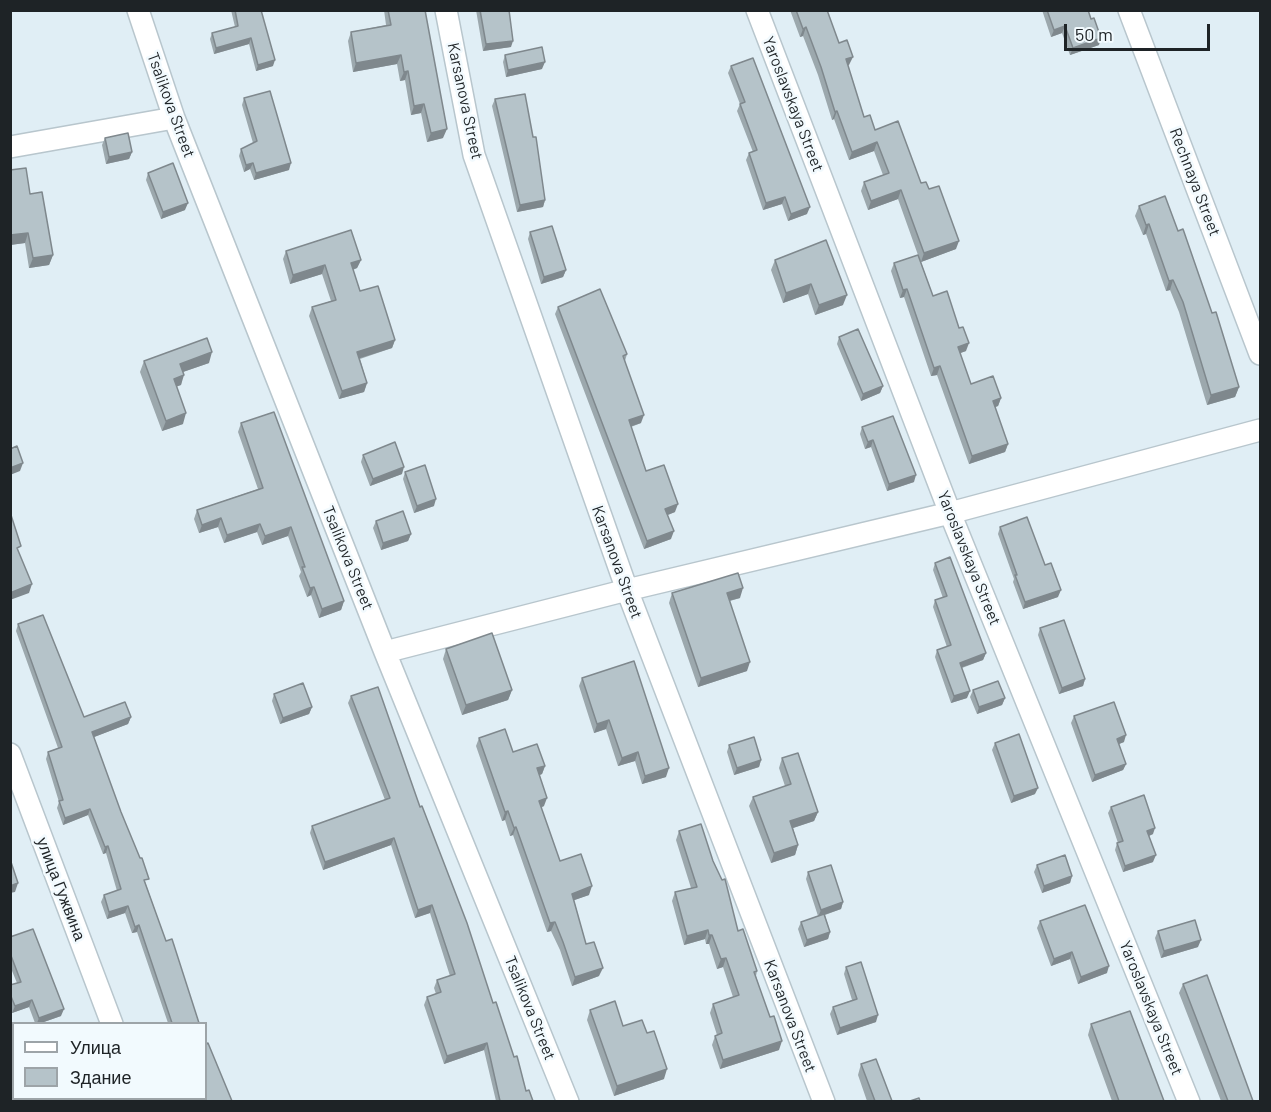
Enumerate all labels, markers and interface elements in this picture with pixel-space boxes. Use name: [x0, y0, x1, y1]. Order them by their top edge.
scale bar: [1067, 12, 1212, 50]
text: 50 m: [1075, 23, 1113, 45]
street label: Yaroslavskaya Street: [758, 34, 828, 174]
street label: Karsanova Street: [443, 41, 487, 161]
street label: Tsalikova Street: [143, 50, 199, 160]
street label: Rechnaya Street: [1166, 125, 1224, 239]
street label: Yaroslavskaya Street: [933, 488, 1005, 628]
street label: Tsalikova Street: [318, 503, 378, 613]
street label: Karsanova Street: [588, 503, 646, 621]
street label: улица Гужвина: [33, 835, 89, 943]
street label: Yaroslavskaya Street: [1115, 938, 1187, 1078]
street label: Tsalikova Street: [500, 953, 560, 1063]
street label: Karsanova Street: [760, 957, 820, 1075]
legend: [12, 1022, 207, 1100]
text: Улица: [70, 1036, 121, 1058]
text: Здание: [70, 1066, 131, 1088]

